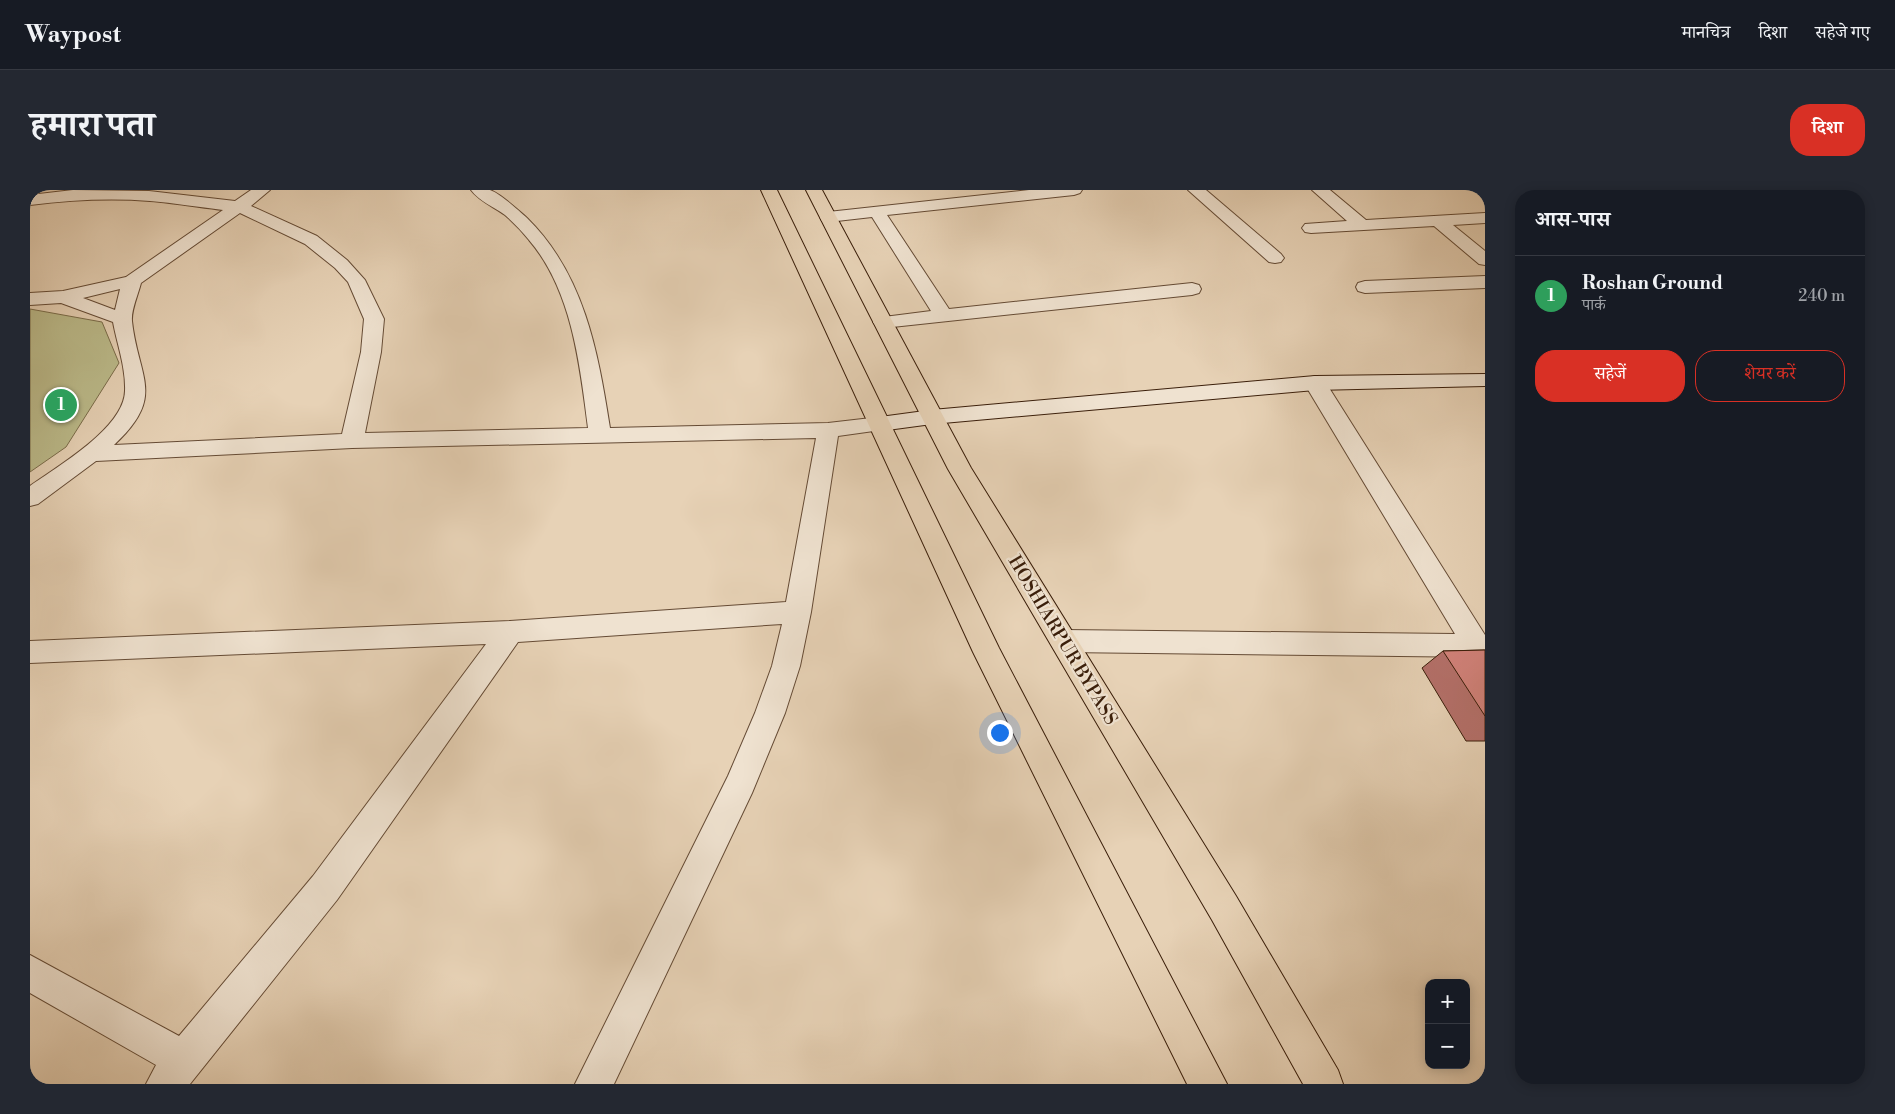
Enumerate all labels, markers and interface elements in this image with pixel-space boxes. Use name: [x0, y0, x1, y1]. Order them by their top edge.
text: Waypost: [25, 20, 121, 50]
text: मानचित्र: [1682, 21, 1730, 44]
text: दिशा: [1758, 21, 1787, 44]
text: सहेजे गए: [1815, 21, 1870, 44]
text: हमारा पता: [30, 104, 155, 147]
button: दिशा: [1790, 104, 1865, 156]
text: आस-पास: [1535, 207, 1610, 233]
text: Roshan Ground: [1582, 271, 1723, 295]
text: 1: [1547, 286, 1555, 306]
text: 240 m: [1798, 286, 1845, 306]
text: पार्क: [1582, 295, 1606, 315]
button: सहेजें: [1535, 350, 1685, 402]
button: शेयर करें: [1695, 350, 1845, 402]
pin: 1: [45, 386, 77, 424]
street label: HOSHIARPUR BYPASS: [1003, 551, 1122, 729]
your location: [987, 720, 1013, 746]
map controls: [1425, 979, 1470, 1069]
button: +: [1425, 979, 1470, 1024]
button: −: [1425, 1024, 1470, 1069]

